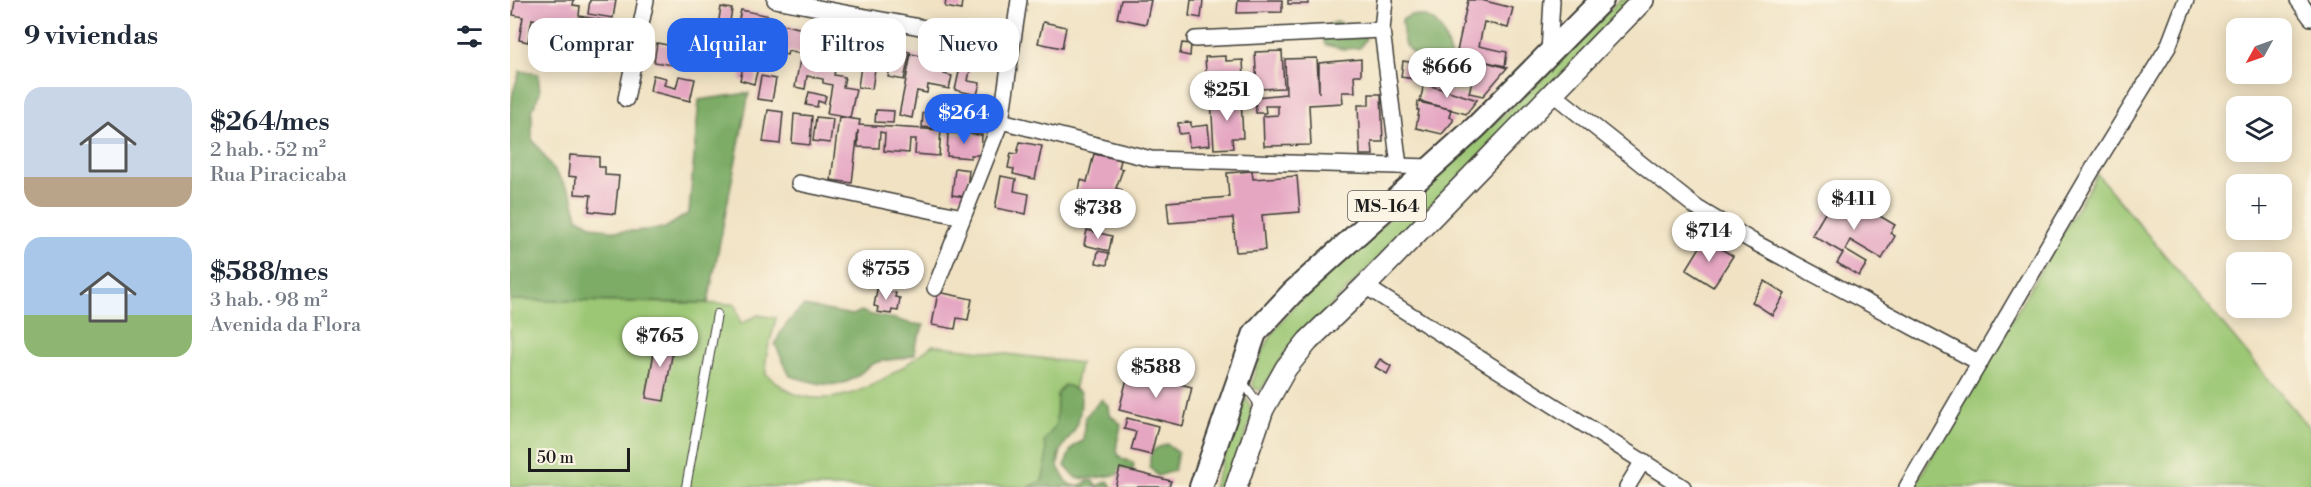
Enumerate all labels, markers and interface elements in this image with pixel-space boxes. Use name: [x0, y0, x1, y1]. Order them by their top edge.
chip: Comprar: [528, 18, 655, 72]
chip: Alquilar: [667, 18, 788, 72]
chip: Filtros: [800, 18, 906, 72]
chip: Nuevo: [918, 18, 1019, 72]
north arrow: [2226, 18, 2292, 84]
map controls: [2226, 18, 2292, 318]
text: 9 viviendas: [24, 20, 158, 52]
icon: filters: [453, 20, 486, 53]
pin: $666: [1411, 48, 1483, 99]
text: $666: [1422, 55, 1472, 80]
pin: $251: [1191, 71, 1263, 122]
text: $251: [1204, 78, 1250, 103]
pin: $264: [928, 94, 1000, 145]
button: layers: [2226, 96, 2292, 162]
text: $264: [939, 101, 989, 126]
text: $264/mes: [210, 106, 330, 138]
icon: home: [72, 111, 144, 183]
text: 2 hab. · 52 m²: [210, 138, 326, 163]
text: Rua Piracicaba: [210, 163, 347, 188]
button: +: [2226, 174, 2292, 240]
pin: $411: [1818, 180, 1890, 231]
text: $411: [1832, 187, 1876, 212]
pin: $738: [1062, 189, 1134, 240]
road number: MS-164: [1348, 191, 1426, 221]
text: $738: [1074, 196, 1122, 221]
pin: $714: [1673, 212, 1745, 263]
text: $714: [1686, 219, 1732, 244]
pin: $755: [850, 250, 922, 301]
button: −: [2226, 252, 2292, 318]
text: $588/mes: [210, 256, 328, 288]
text: $755: [862, 257, 910, 282]
icon: home: [72, 261, 144, 333]
text: 3 hab. · 98 m²: [210, 288, 328, 313]
text: Avenida da Flora: [210, 313, 361, 338]
pin: $765: [624, 317, 696, 368]
text: $765: [636, 324, 684, 349]
pin: $588: [1120, 348, 1192, 399]
text: $588: [1131, 355, 1181, 380]
scale bar: [528, 445, 630, 472]
text: 50 m: [537, 448, 574, 468]

